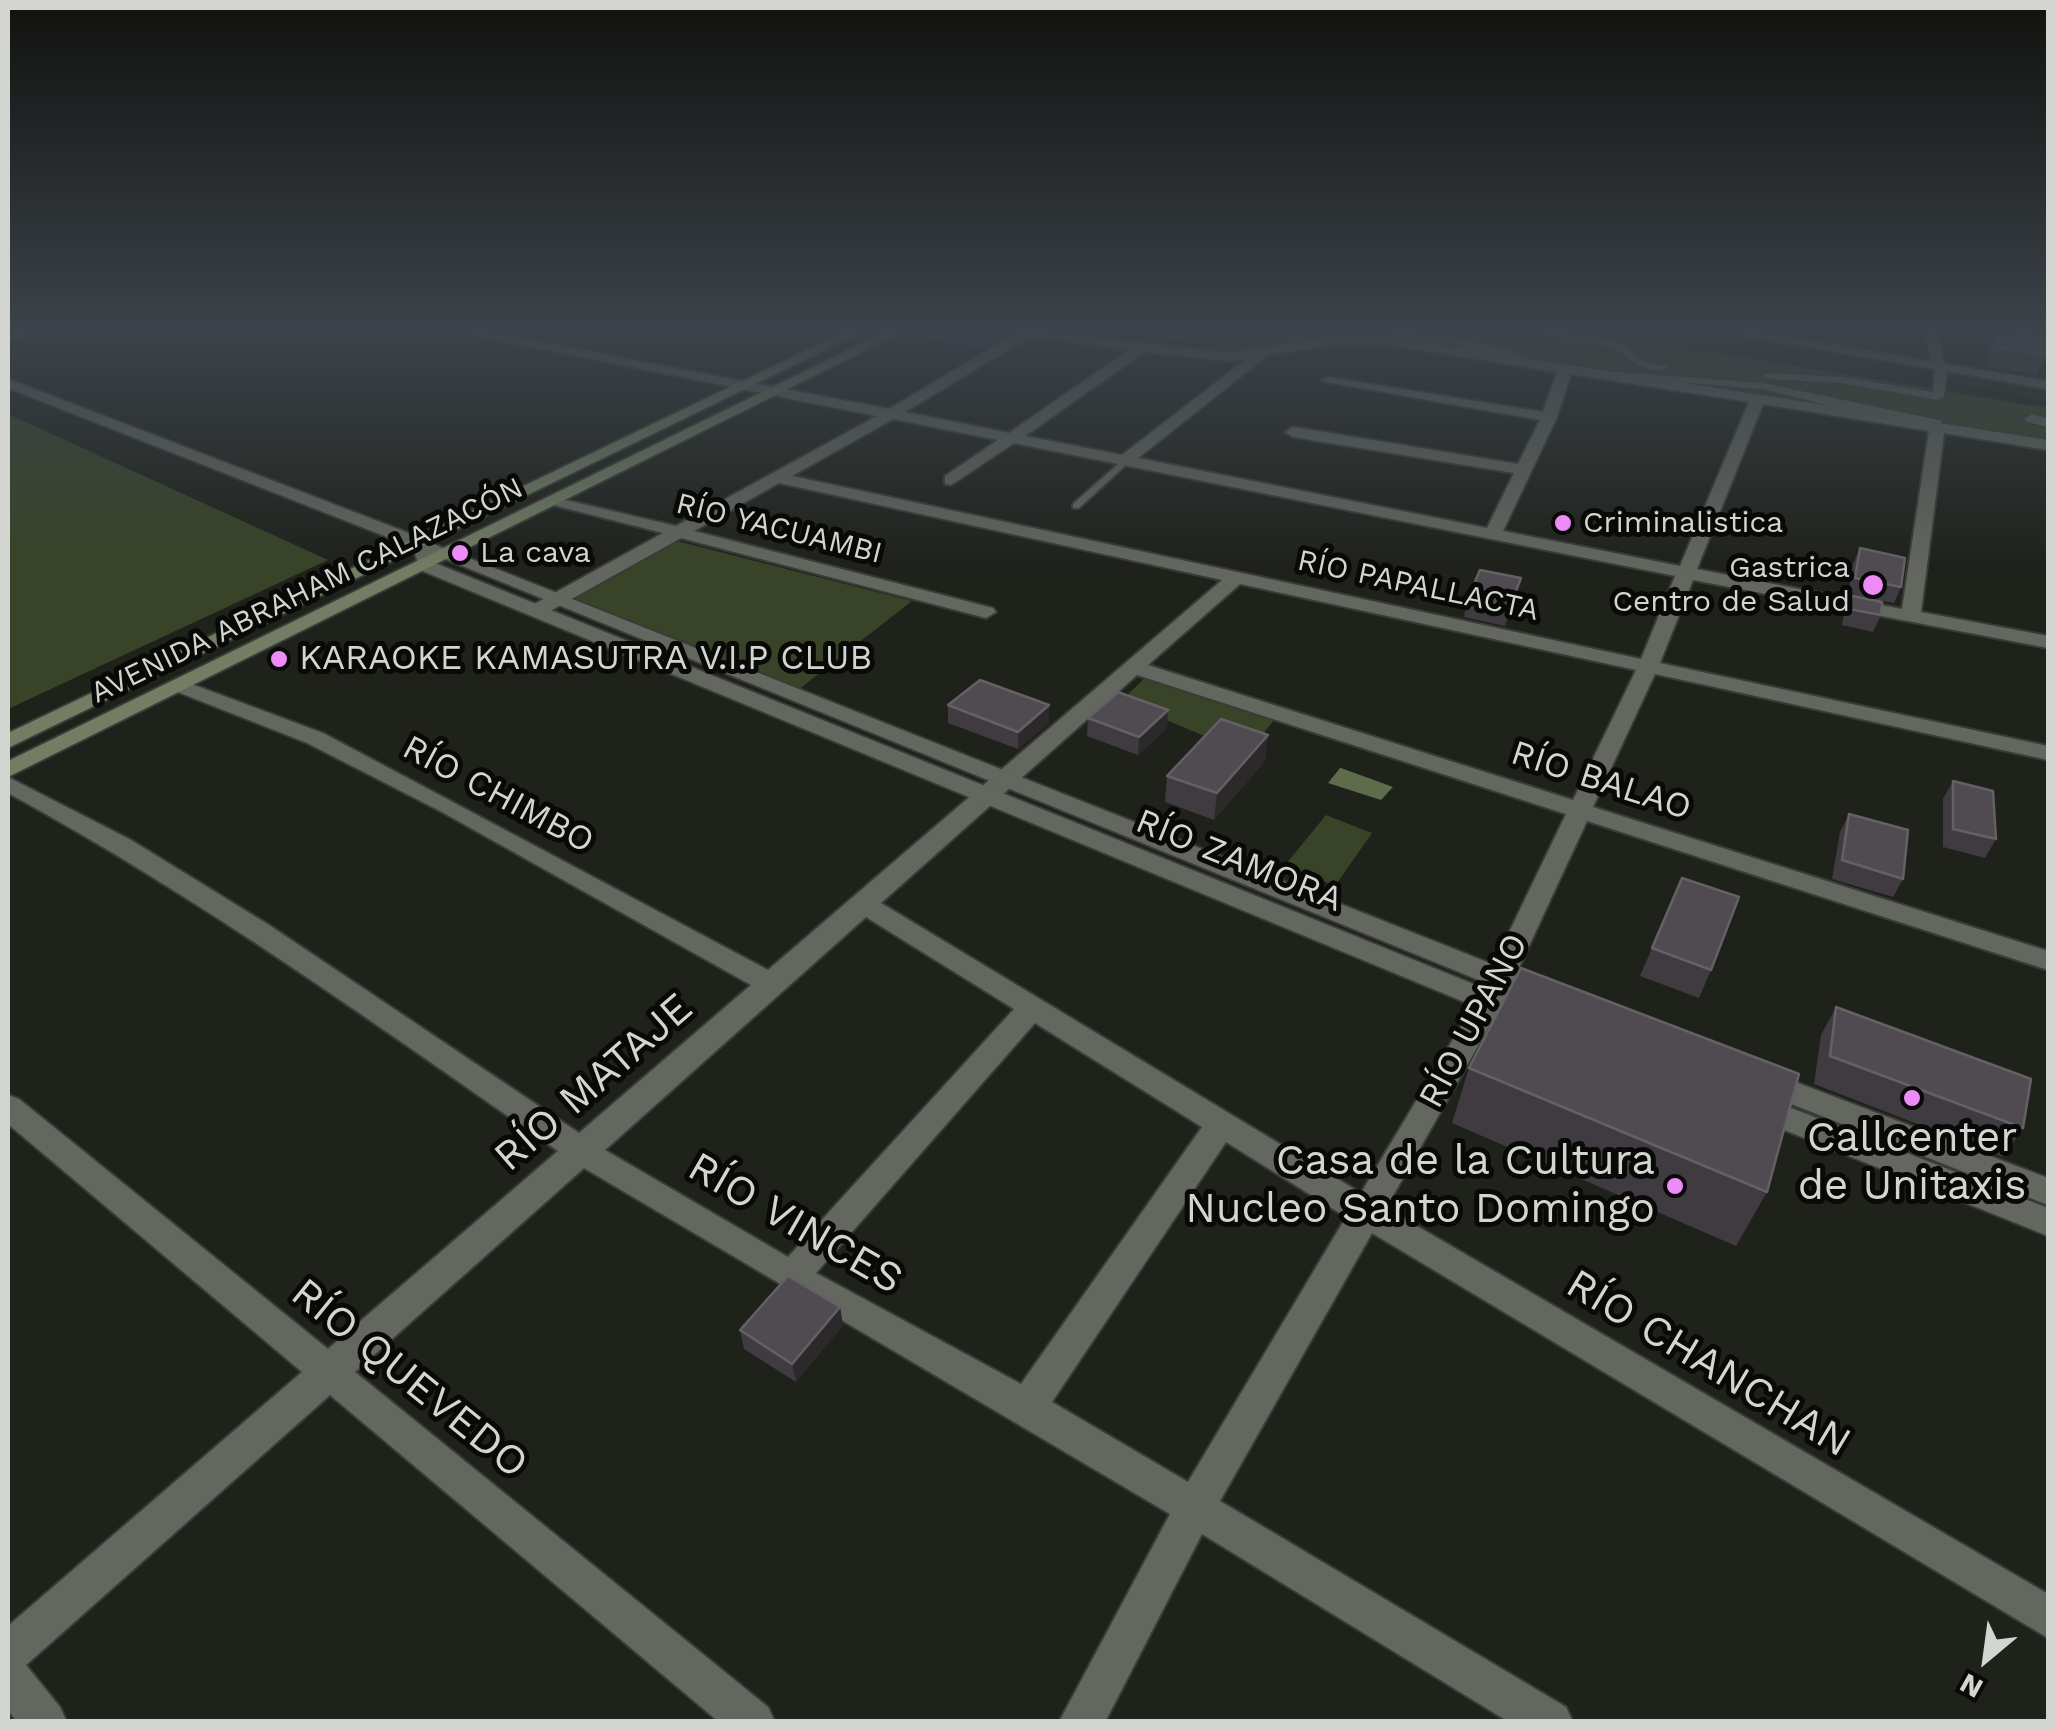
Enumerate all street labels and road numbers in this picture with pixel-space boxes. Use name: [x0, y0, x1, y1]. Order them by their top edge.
street label: AVENIDA ABRAHAM CALAZACÓN: [85, 470, 529, 712]
street label: RÍO YACUAMBI: [672, 486, 886, 572]
street label: RÍO PAPALLACTA: [1294, 543, 1542, 629]
street label: RÍO CHIMBO: [395, 727, 601, 863]
street label: RÍO BALAO: [1506, 732, 1696, 830]
street label: RÍO ZAMORA: [1129, 800, 1349, 922]
street label: RÍO UPANO: [1411, 927, 1537, 1115]
street label: RÍO MATAJE: [485, 983, 703, 1183]
street label: RÍO VINCES: [679, 1142, 911, 1306]
street label: RÍO CHANCHAN: [1557, 1259, 1859, 1469]
street label: RÍO QUEVEDO: [281, 1268, 537, 1490]

